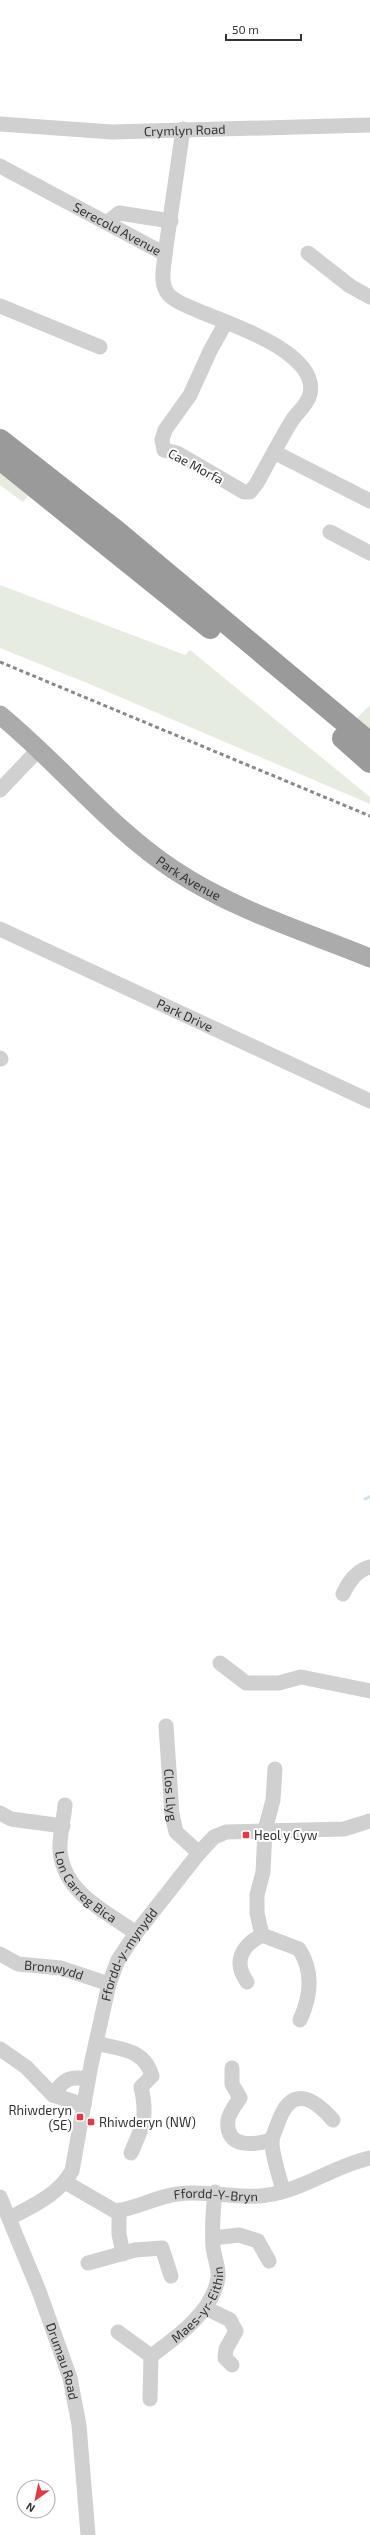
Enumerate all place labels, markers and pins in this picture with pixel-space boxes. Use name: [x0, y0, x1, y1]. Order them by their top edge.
place label: Heol y Cyw: [254, 1827, 318, 1843]
marker: Heol y Cyw: [241, 1830, 251, 1840]
place label: Rhiwderyn (SE): [8, 2102, 72, 2133]
marker: Rhiwderyn (SE): [75, 2112, 85, 2122]
place label: Rhiwderyn (NW): [99, 2114, 196, 2130]
marker: Rhiwderyn (NW): [86, 2117, 96, 2127]

